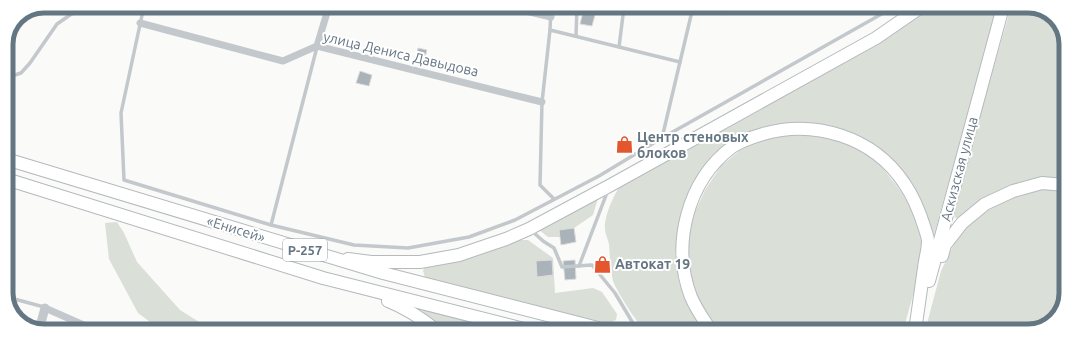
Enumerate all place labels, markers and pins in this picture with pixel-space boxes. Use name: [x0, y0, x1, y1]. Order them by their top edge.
place label: Центр стеновых блоков: [637, 129, 749, 161]
shop icon: Центр стеновых блоков: [614, 135, 634, 155]
shop icon: Автокат 19: [592, 254, 612, 274]
place label: Автокат 19: [615, 256, 690, 272]

